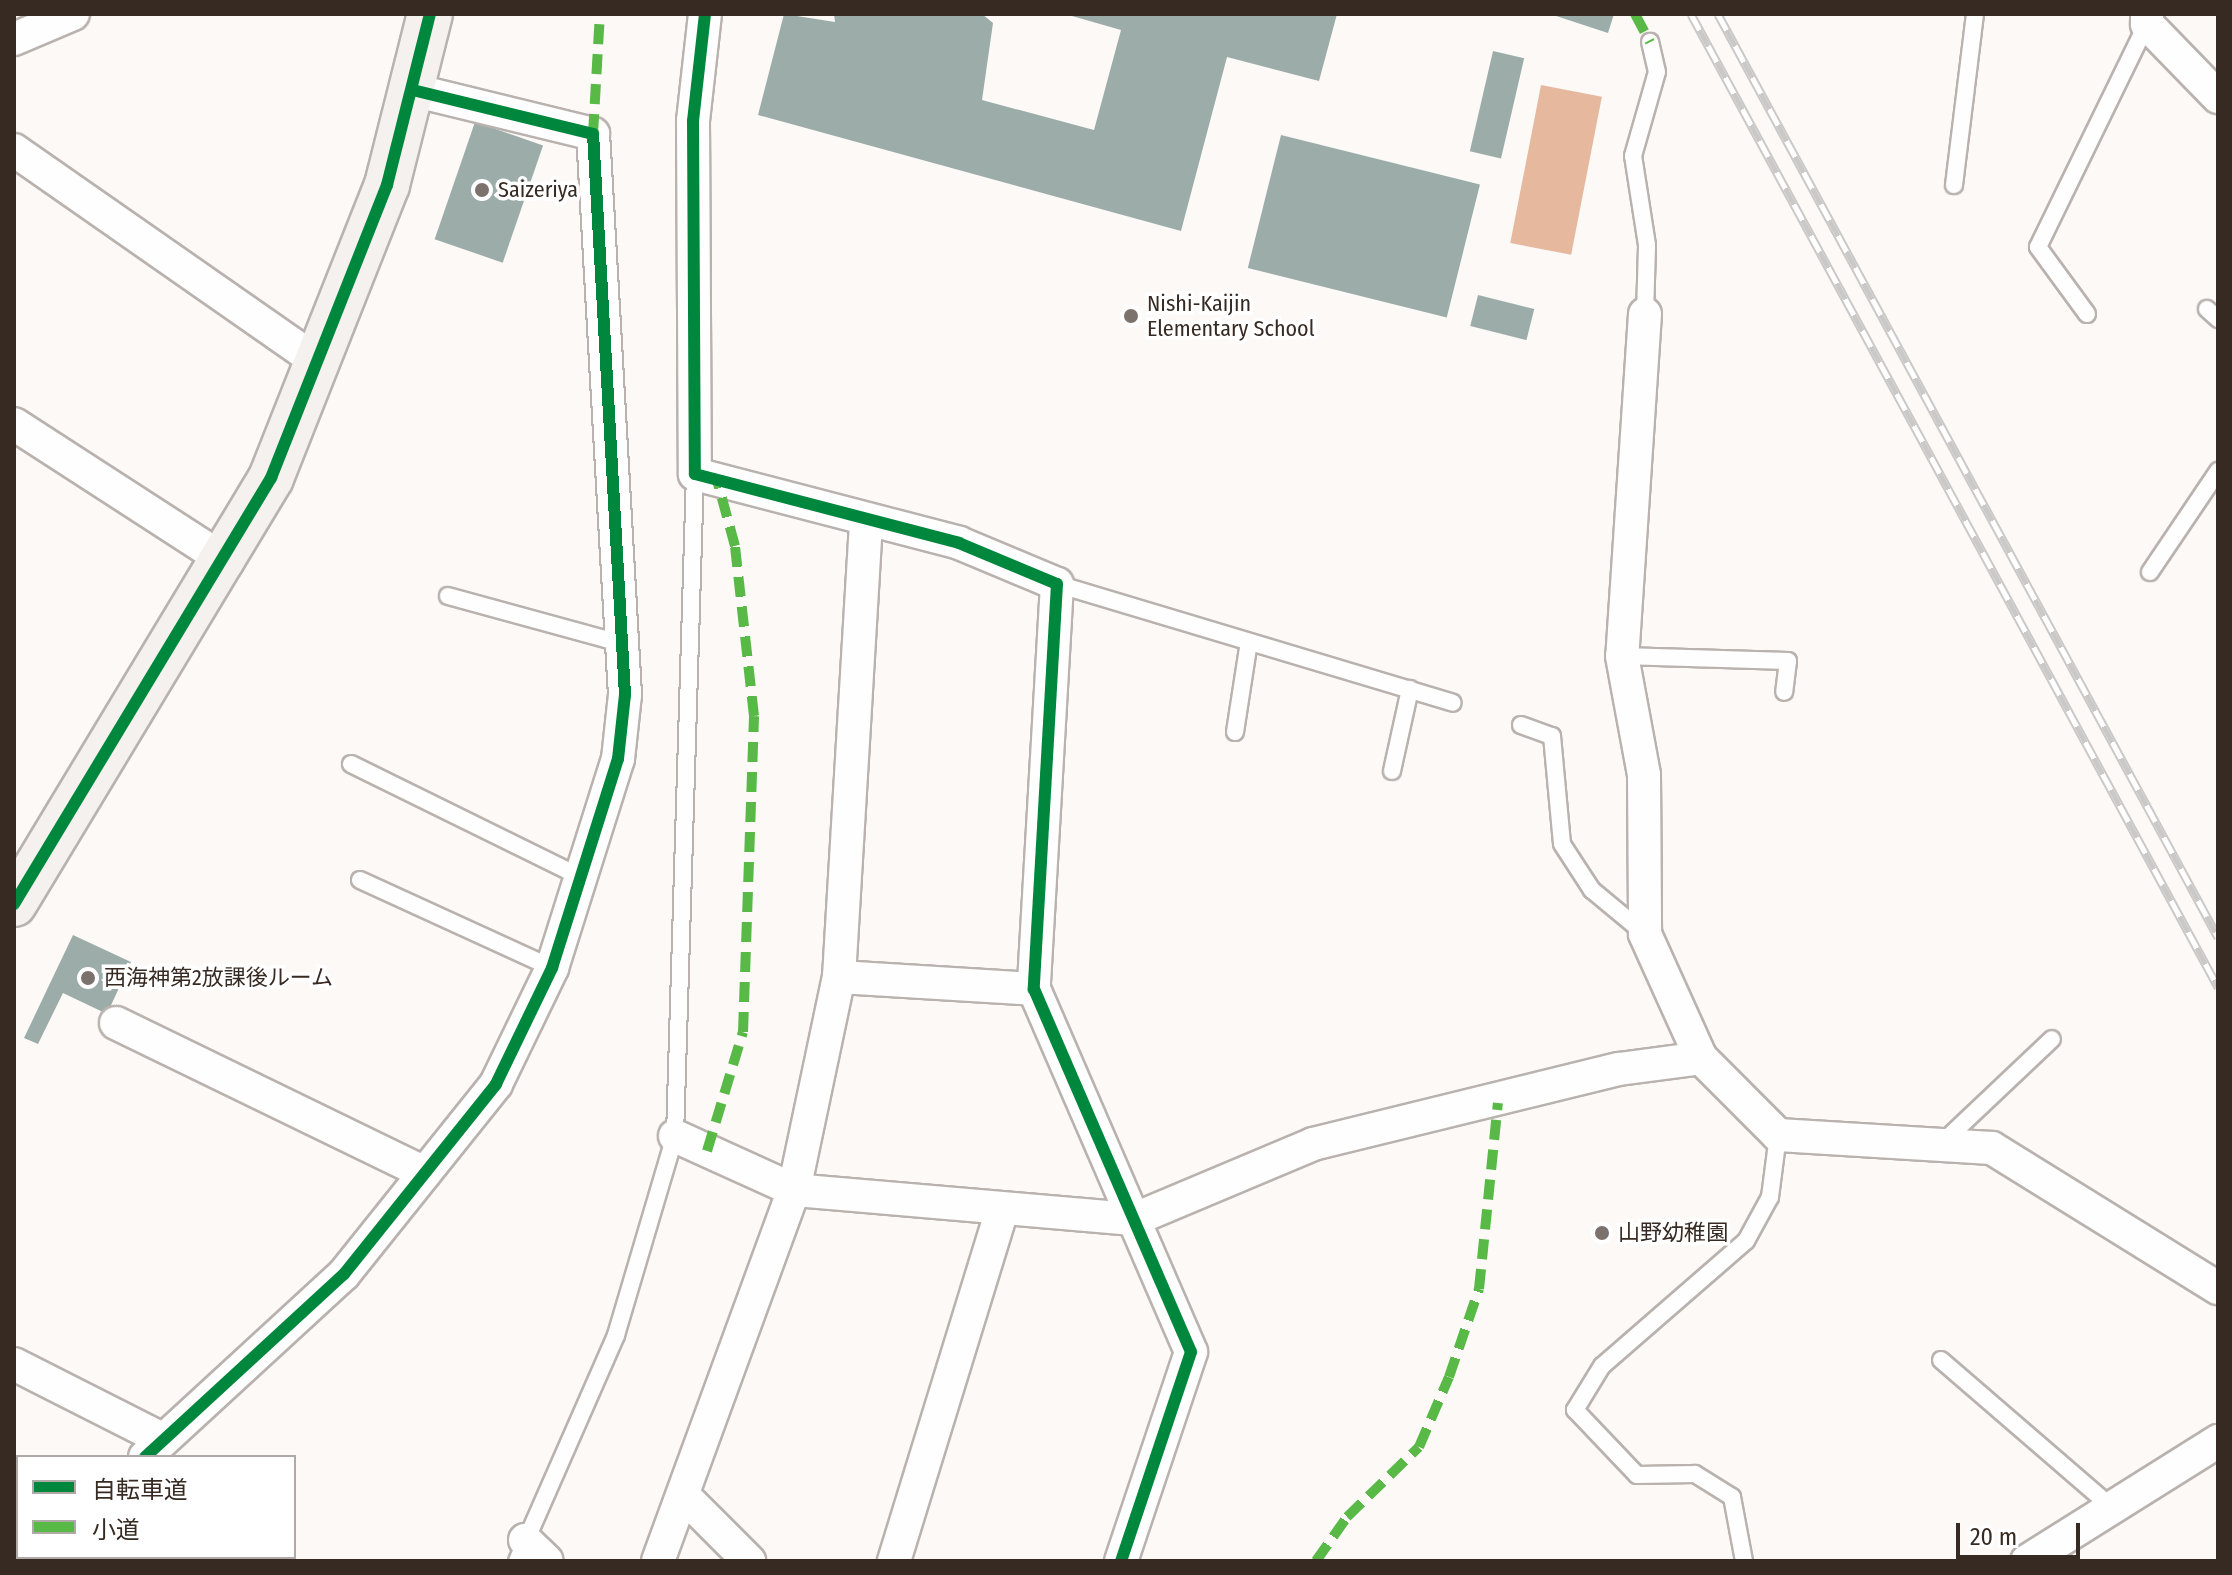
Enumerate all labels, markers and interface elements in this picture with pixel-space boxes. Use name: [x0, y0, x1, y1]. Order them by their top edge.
place label: Saizeriya: [498, 177, 578, 203]
marker: Saizeriya: [473, 181, 491, 199]
place label: Nishi-Kaijin Elementary School: [1147, 290, 1314, 342]
marker: Nishi-Kaijin Elementary School: [1122, 307, 1140, 325]
place label: 西海神第2放課後ルーム: [104, 965, 334, 991]
marker: 西海神第2放課後ルーム: [79, 969, 97, 987]
place label: 山野幼稚園: [1618, 1220, 1728, 1246]
marker: 山野幼稚園: [1593, 1224, 1611, 1242]
legend: [16, 1455, 296, 1559]
text: 自転車道: [92, 1476, 188, 1504]
scale bar: [1960, 1507, 2084, 1557]
text: 小道: [92, 1516, 140, 1544]
text: 20 m: [1970, 1523, 2017, 1551]

